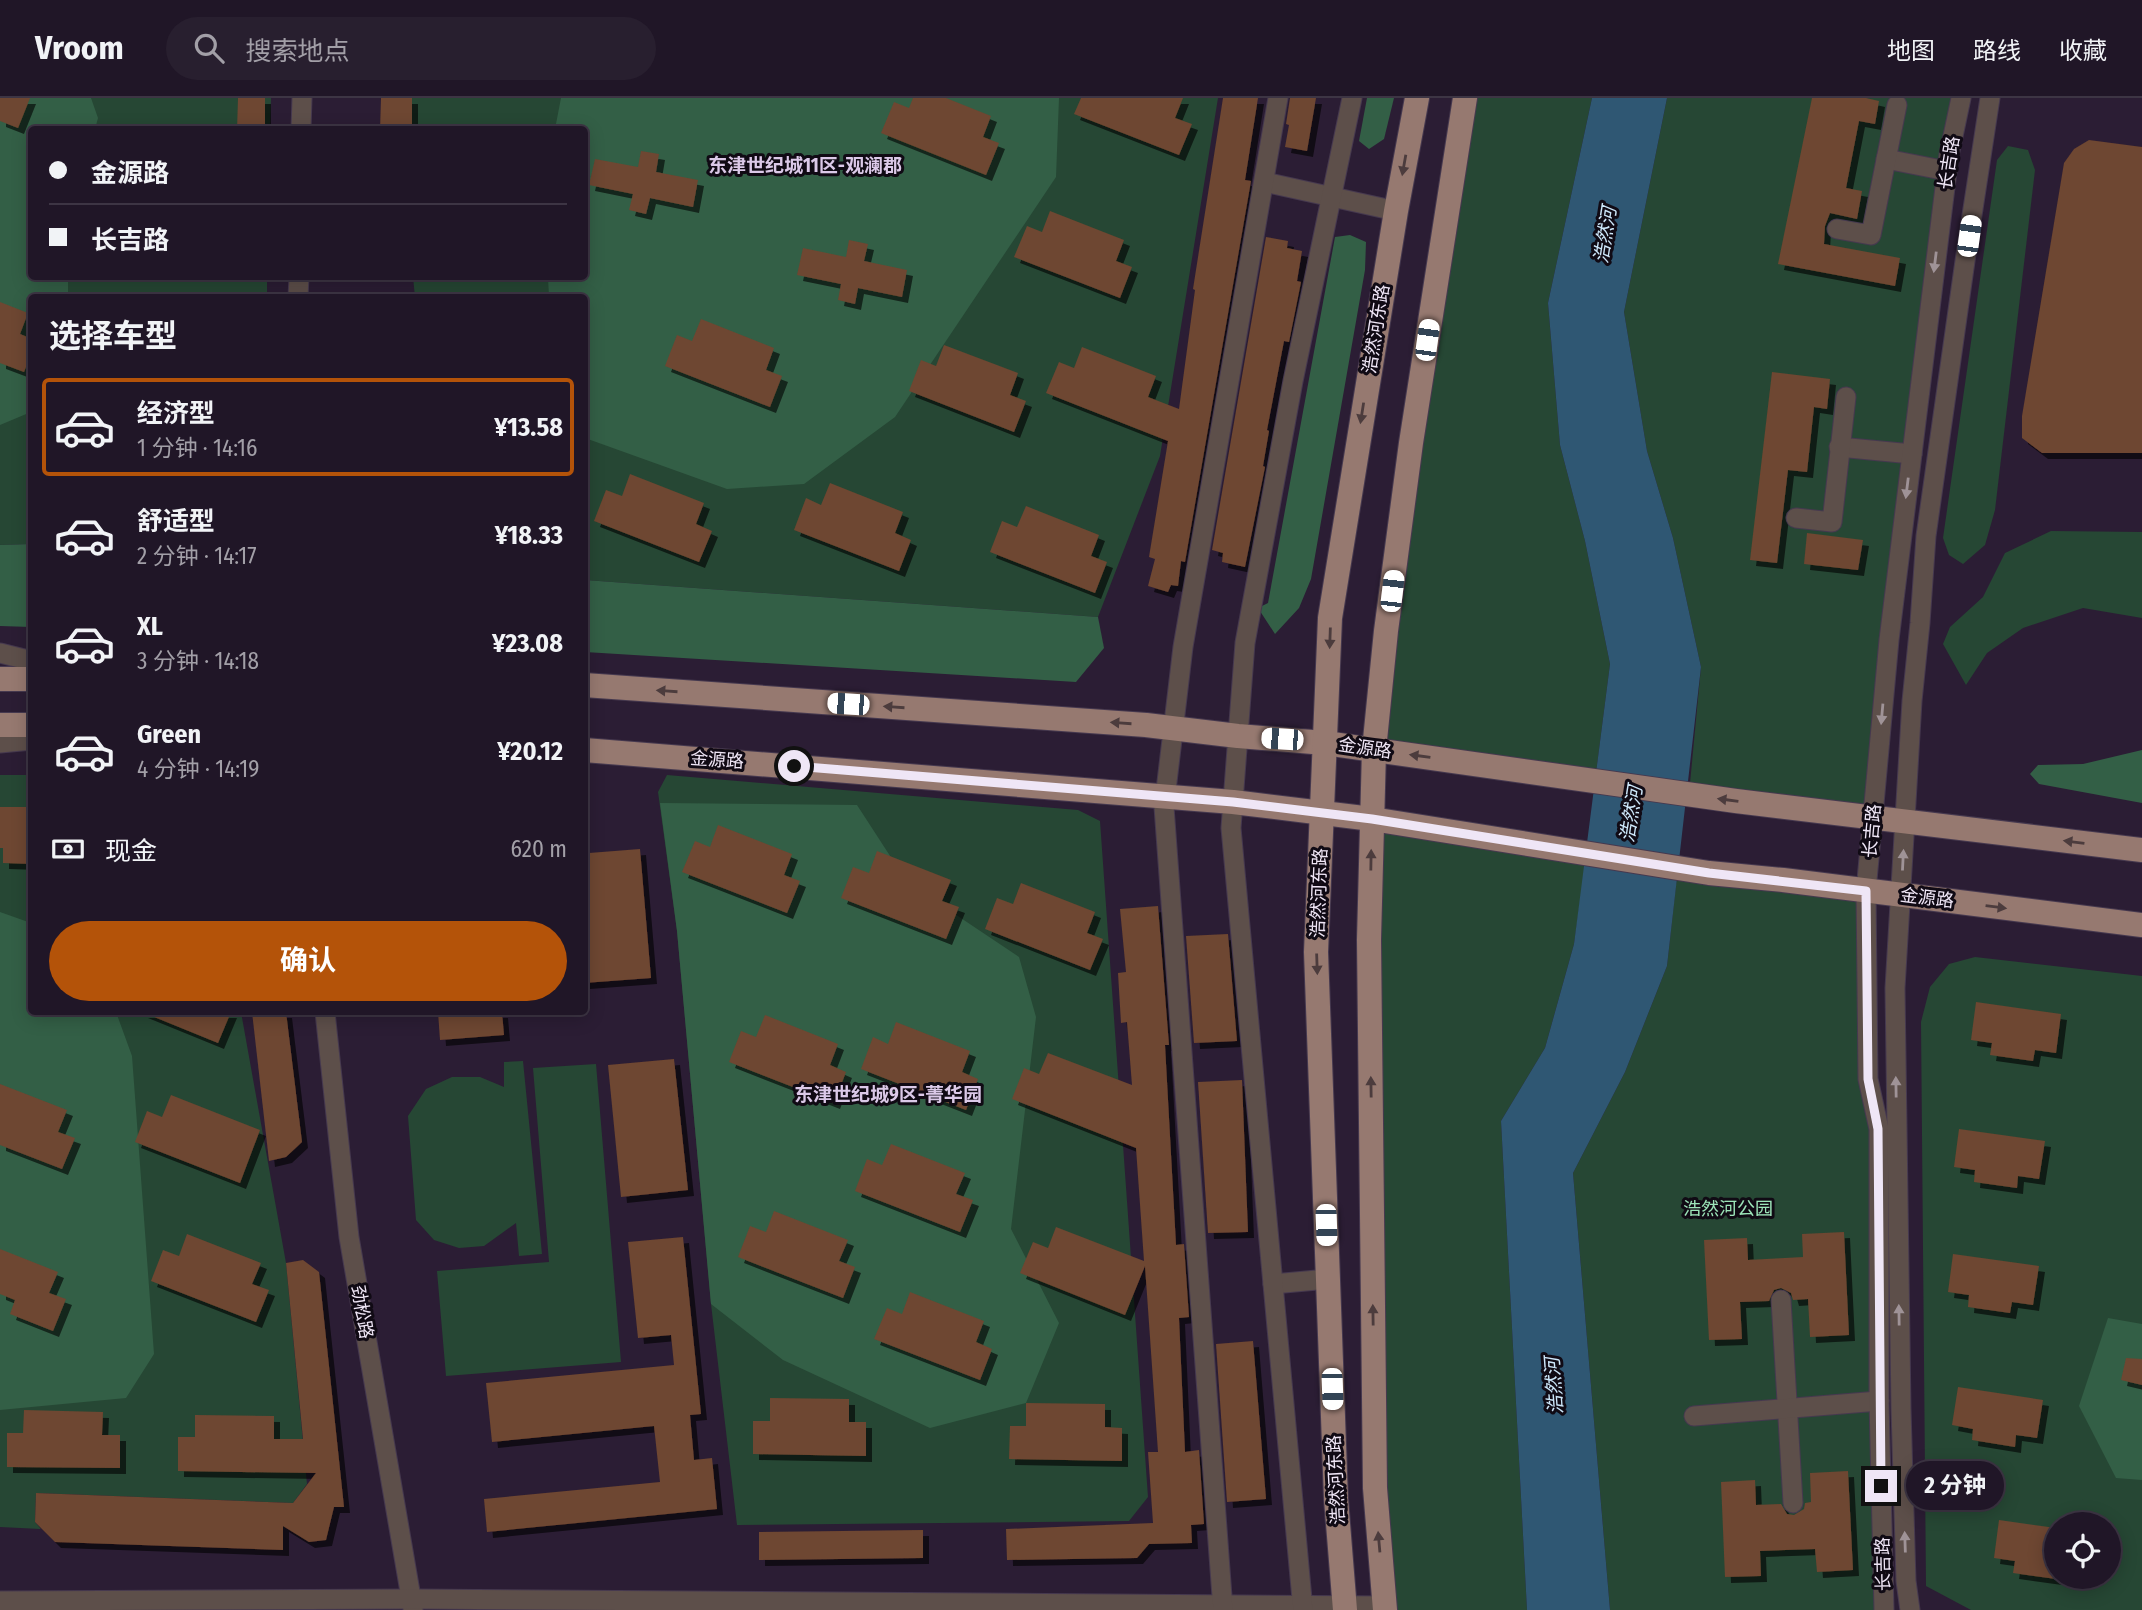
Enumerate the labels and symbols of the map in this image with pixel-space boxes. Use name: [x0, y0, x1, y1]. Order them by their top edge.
street label: 长吉路: [1934, 135, 1964, 191]
district label: 东津世纪城11区-观澜郡: [708, 154, 902, 177]
one-way arrow: [1398, 154, 1409, 176]
water label: 浩然河: [1589, 201, 1621, 265]
car: [1956, 214, 1983, 258]
one-way arrow: [1930, 251, 1941, 273]
street label: 浩然河东路: [1358, 283, 1394, 375]
car: [1414, 318, 1441, 362]
one-way arrow: [1356, 403, 1367, 425]
one-way arrow: [1902, 477, 1913, 499]
car: [1380, 569, 1405, 613]
one-way arrow: [1324, 628, 1335, 650]
one-way arrow: [656, 685, 678, 696]
car: [827, 692, 870, 716]
one-way arrow: [883, 701, 905, 712]
one-way arrow: [1876, 703, 1887, 725]
one-way arrow: [1110, 717, 1132, 728]
car: [1261, 727, 1304, 751]
street label: 金源路: [1337, 733, 1393, 763]
street label: 金源路: [689, 747, 745, 773]
route start: [778, 750, 810, 782]
one-way arrow: [1409, 750, 1431, 761]
water label: 浩然河: [1615, 780, 1647, 844]
one-way arrow: [1717, 794, 1739, 805]
street label: 长吉路: [1859, 803, 1885, 859]
one-way arrow: [2063, 837, 2085, 848]
street label: 浩然河东路: [1306, 848, 1332, 938]
one-way arrow: [1365, 848, 1377, 870]
one-way arrow: [1898, 849, 1909, 871]
street label: 金源路: [1899, 884, 1955, 912]
one-way arrow: [1986, 902, 2008, 913]
one-way arrow: [1311, 953, 1322, 975]
one-way arrow: [1365, 1076, 1377, 1098]
one-way arrow: [1890, 1076, 1902, 1098]
district label: 东津世纪城9区-菁华园: [794, 1083, 982, 1106]
park label: 浩然河公园: [1683, 1198, 1773, 1220]
car: [1315, 1204, 1338, 1246]
street label: 劲松路: [346, 1284, 378, 1340]
one-way arrow: [1367, 1303, 1379, 1325]
one-way arrow: [1894, 1303, 1905, 1325]
water label: 浩然河: [1540, 1353, 1567, 1415]
car: [1321, 1368, 1344, 1410]
street label: 浩然河东路: [1323, 1434, 1349, 1526]
callout: 2 分钟: [1906, 1462, 2004, 1510]
route end: [1865, 1470, 1897, 1502]
one-way arrow: [1373, 1531, 1384, 1553]
one-way arrow: [1899, 1531, 1911, 1553]
street label: 长吉路: [1872, 1537, 1894, 1591]

